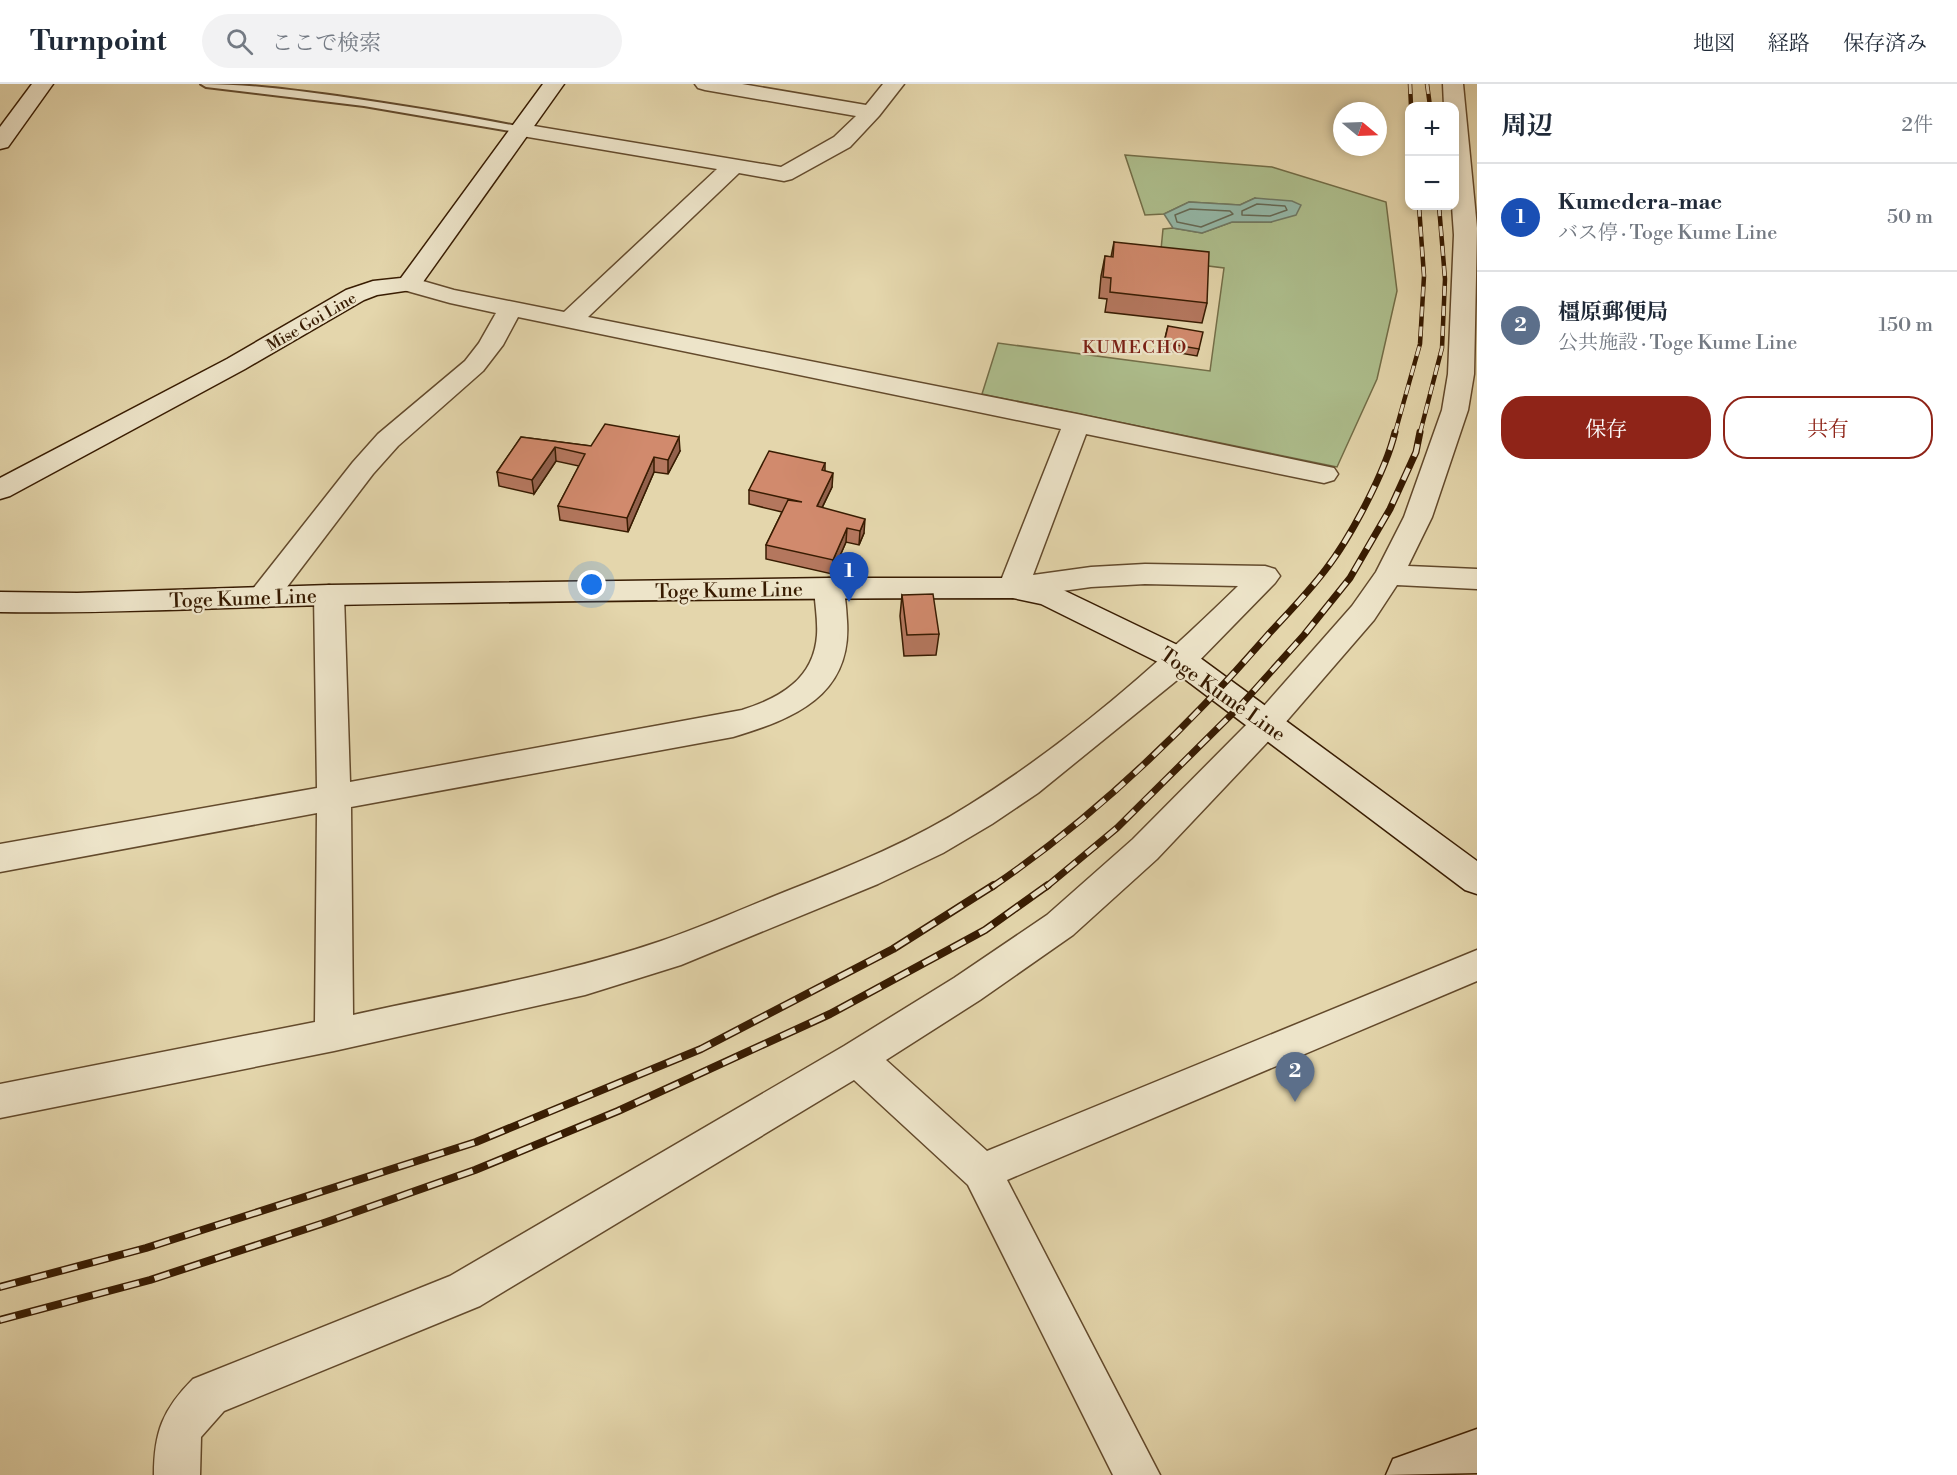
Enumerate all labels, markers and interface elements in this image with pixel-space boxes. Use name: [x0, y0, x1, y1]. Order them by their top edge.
search box: [202, 14, 622, 68]
text: Turnpoint: [30, 24, 166, 59]
icon: search: [223, 25, 256, 58]
text: ここで検索: [271, 30, 381, 57]
text: 地図: [1693, 31, 1735, 57]
text: 経路: [1768, 31, 1810, 57]
text: 保存済み: [1843, 31, 1927, 57]
north arrow: [1333, 102, 1387, 156]
map controls: [1405, 102, 1459, 210]
button: +: [1405, 102, 1459, 156]
text: 周辺: [1501, 110, 1553, 142]
text: 2件: [1902, 113, 1933, 138]
button: −: [1405, 156, 1459, 210]
text: Kumedera-mae: [1558, 189, 1722, 216]
text: 1: [1516, 205, 1525, 230]
text: 50 m: [1887, 205, 1933, 230]
text: バス停 · Toge Kume Line: [1558, 221, 1777, 246]
street label: Mise Goi Line: [263, 288, 360, 356]
text: 橿原郵便局: [1558, 299, 1668, 326]
text: 2: [1514, 313, 1527, 338]
text: 150 m: [1878, 313, 1933, 338]
text: 公共施設 · Toge Kume Line: [1558, 331, 1797, 356]
district label: KUMECHO: [1082, 336, 1188, 359]
button: 保存: [1501, 396, 1711, 459]
button: 共有: [1723, 396, 1933, 459]
pin: 1: [830, 552, 868, 602]
your location: [577, 570, 606, 599]
street label: Toge Kume Line: [655, 578, 803, 605]
street label: Toge Kume Line: [169, 584, 317, 615]
street label: Toge Kume Line: [1154, 643, 1290, 748]
pin: 2: [1276, 1052, 1314, 1102]

